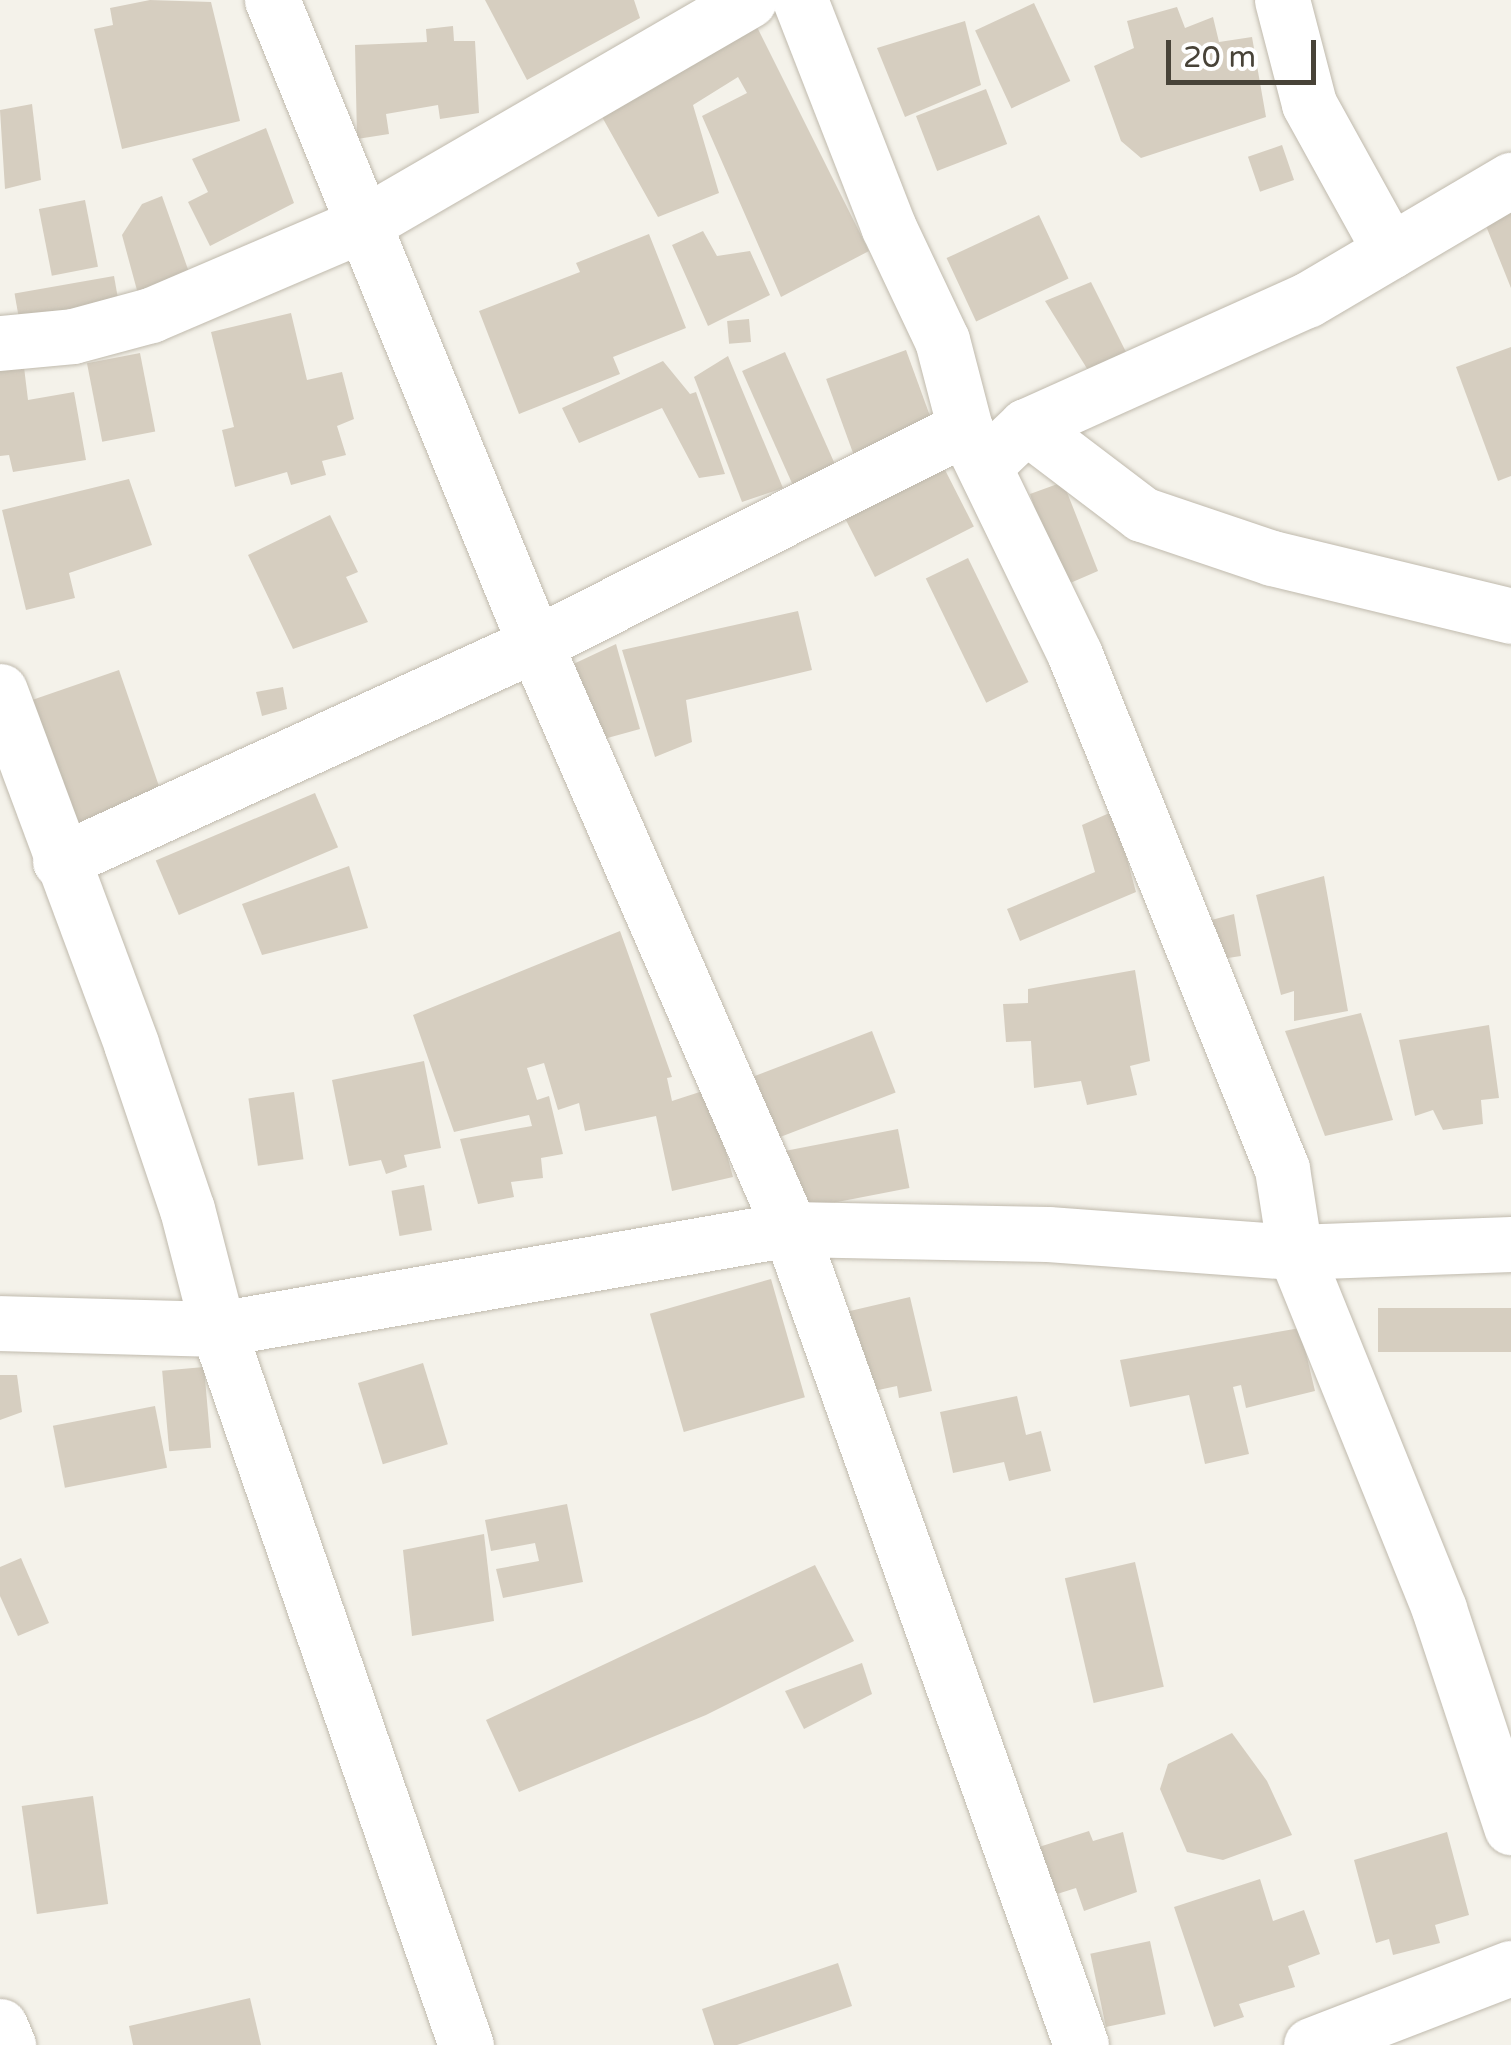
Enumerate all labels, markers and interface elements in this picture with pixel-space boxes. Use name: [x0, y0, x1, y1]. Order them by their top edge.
scale bar: [1171, 20, 1321, 82]
text: 20 m: [1183, 39, 1256, 76]

